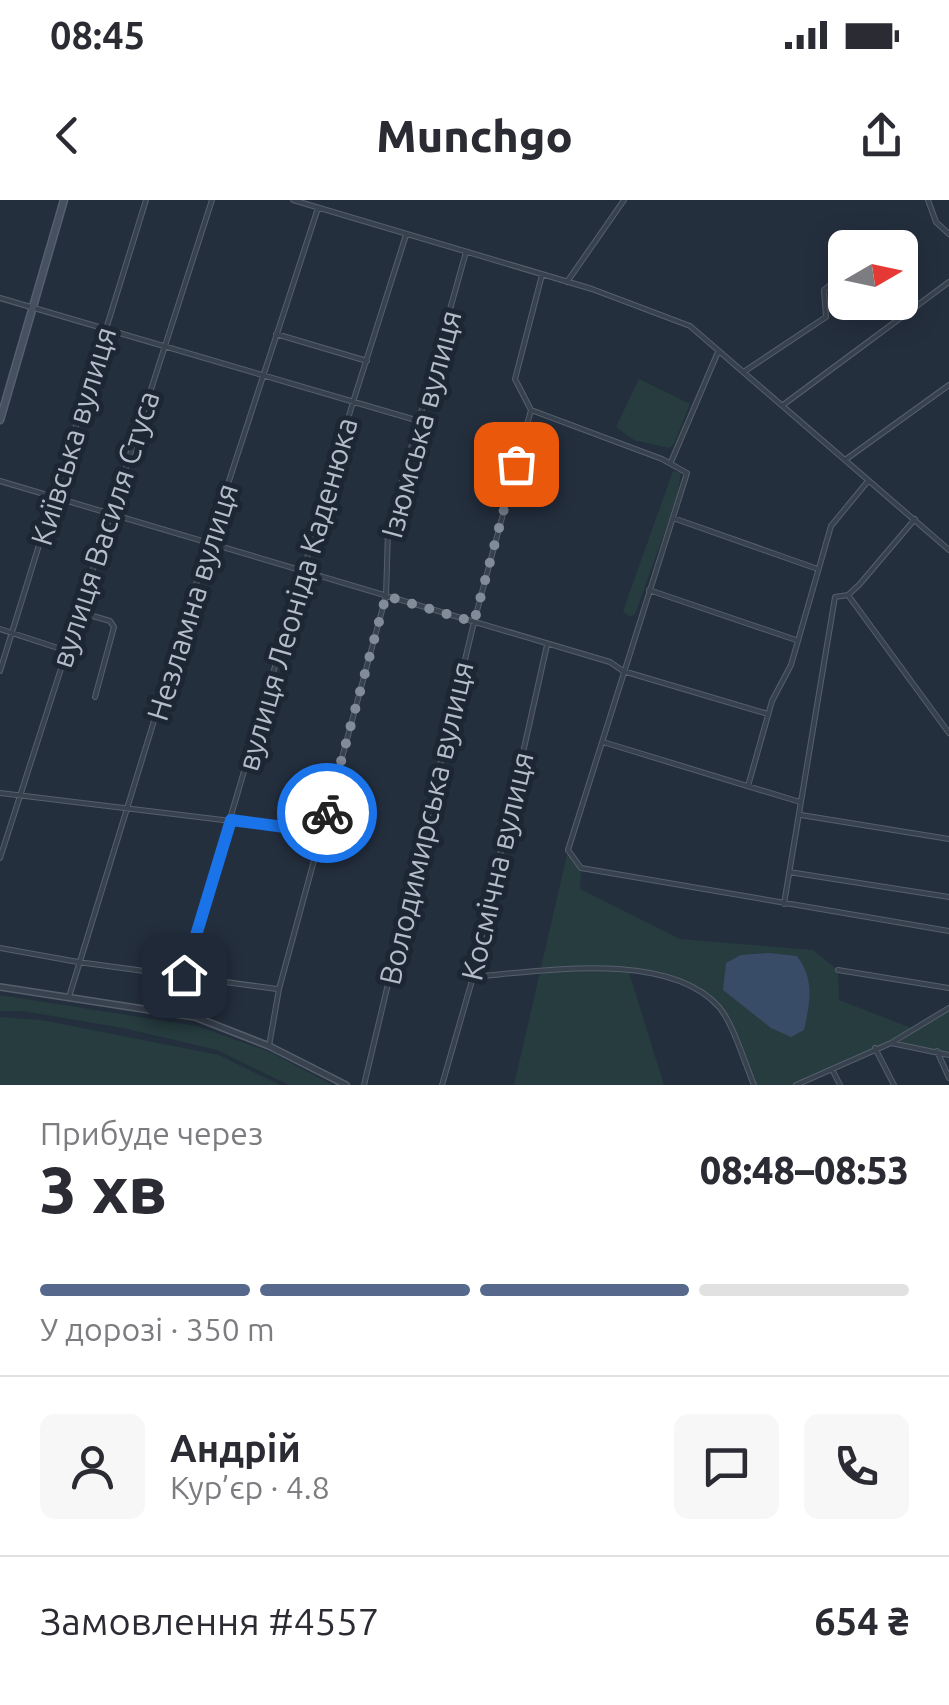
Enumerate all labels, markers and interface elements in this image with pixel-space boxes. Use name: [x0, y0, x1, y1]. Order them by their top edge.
text: 08:45: [50, 14, 145, 56]
icon: back: [40, 108, 95, 163]
icon: share: [854, 108, 909, 163]
text: Munchgo: [376, 110, 573, 161]
north arrow: [828, 230, 918, 320]
map controls: [828, 230, 918, 320]
street label: Ізюмська вулиця: [374, 306, 468, 542]
street label: Київська вулиця: [24, 323, 122, 549]
street label: вулиця Василя Стуса: [44, 386, 166, 672]
street label: вулиця Леоніда Каденюка: [230, 414, 364, 774]
pin: [474, 422, 559, 507]
icon: bag: [489, 437, 544, 492]
street label: Незламна вулиця: [140, 479, 244, 725]
street label: Володимирська вулиця: [372, 658, 480, 988]
street label: Космічна вулиця: [454, 748, 540, 984]
courier: [277, 763, 377, 863]
icon: bike: [300, 786, 355, 841]
pin: [142, 933, 227, 1018]
icon: home: [157, 948, 212, 1003]
text: Прибуде через: [40, 1115, 263, 1151]
text: 08:48–08:53: [700, 1149, 909, 1191]
text: 3 хв: [40, 1152, 167, 1225]
text: У дорозі · 350 m: [40, 1311, 275, 1347]
button: person: [40, 1414, 145, 1519]
button: chat: [674, 1414, 779, 1519]
button: phone: [804, 1414, 909, 1519]
text: Андрій: [170, 1427, 301, 1469]
text: Кур’єр · 4.8: [170, 1469, 330, 1505]
text: Замовлення #4557: [40, 1600, 379, 1642]
text: 654 ₴: [814, 1600, 909, 1642]

